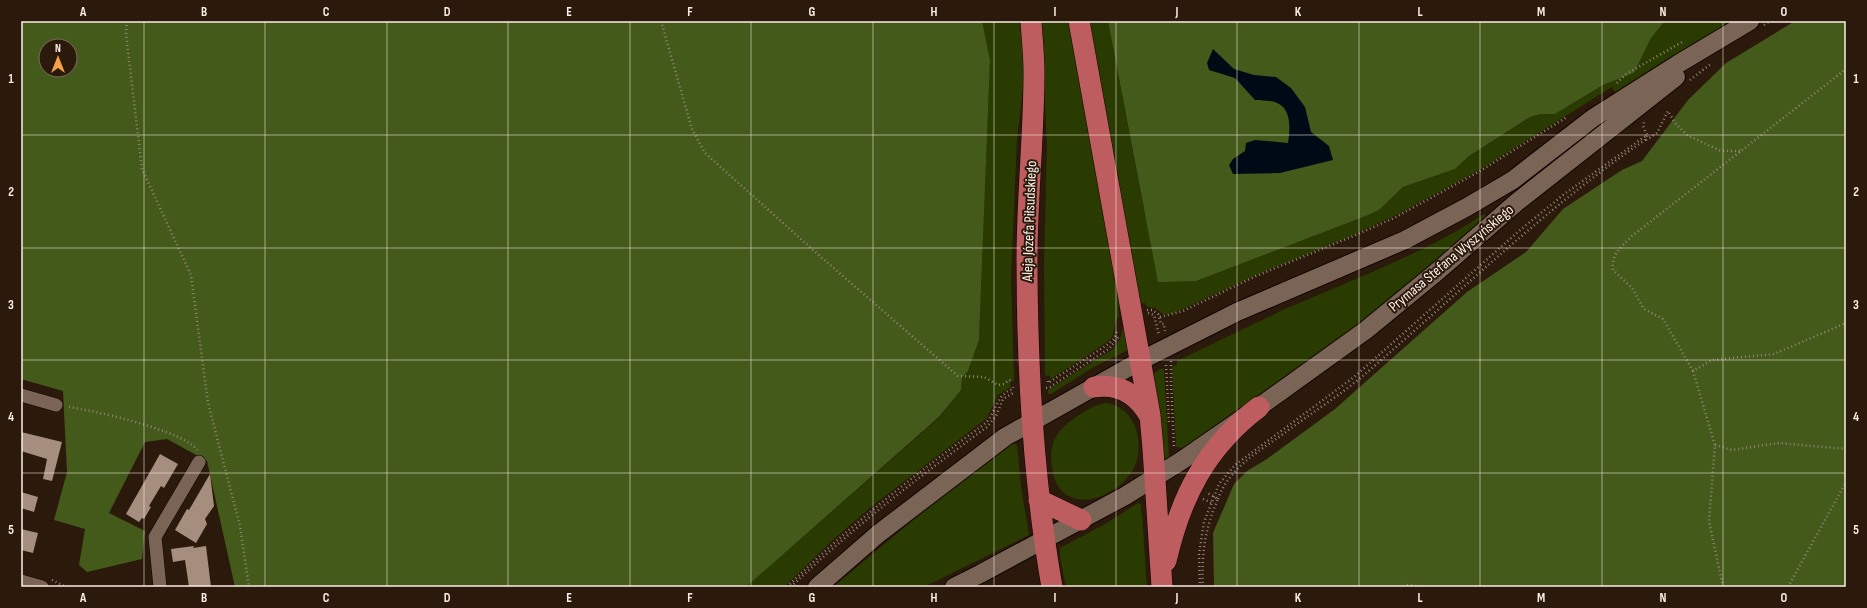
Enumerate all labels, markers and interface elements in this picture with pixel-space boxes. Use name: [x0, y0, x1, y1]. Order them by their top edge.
text: A: [79, 4, 87, 20]
text: B: [201, 4, 207, 20]
text: C: [323, 4, 330, 20]
text: D: [444, 4, 451, 20]
text: E: [566, 4, 572, 20]
text: F: [687, 4, 693, 20]
text: G: [809, 4, 816, 20]
text: H: [931, 4, 938, 20]
text: I: [1054, 4, 1057, 20]
text: J: [1175, 4, 1179, 20]
text: K: [1295, 4, 1302, 20]
text: L: [1417, 4, 1423, 20]
text: M: [1537, 4, 1545, 20]
text: N: [1660, 4, 1667, 20]
text: O: [1781, 4, 1788, 20]
north arrow: [38, 38, 78, 78]
text: N: [55, 42, 61, 55]
text: 1: [8, 71, 14, 87]
text: 1: [1853, 71, 1859, 87]
street label: Aleja Józefa Piłsudskiego: [1018, 160, 1041, 283]
text: 2: [8, 184, 14, 200]
text: 2: [1853, 184, 1859, 200]
street label: Prymasa Stefana Wyszyńskiego: [1385, 201, 1518, 316]
text: 3: [8, 297, 14, 313]
text: 3: [1853, 297, 1859, 313]
text: 4: [8, 409, 14, 425]
text: 4: [1853, 409, 1859, 425]
text: 5: [8, 522, 14, 538]
text: 5: [1853, 522, 1859, 538]
text: A: [79, 590, 87, 606]
text: B: [201, 590, 207, 606]
text: C: [323, 590, 330, 606]
text: D: [444, 590, 451, 606]
text: E: [566, 590, 572, 606]
text: F: [687, 590, 693, 606]
text: G: [809, 590, 816, 606]
text: H: [931, 590, 938, 606]
text: I: [1054, 590, 1057, 606]
text: J: [1175, 590, 1179, 606]
text: K: [1295, 590, 1302, 606]
text: L: [1417, 590, 1423, 606]
text: M: [1537, 590, 1545, 606]
text: N: [1660, 590, 1667, 606]
text: O: [1781, 590, 1788, 606]

